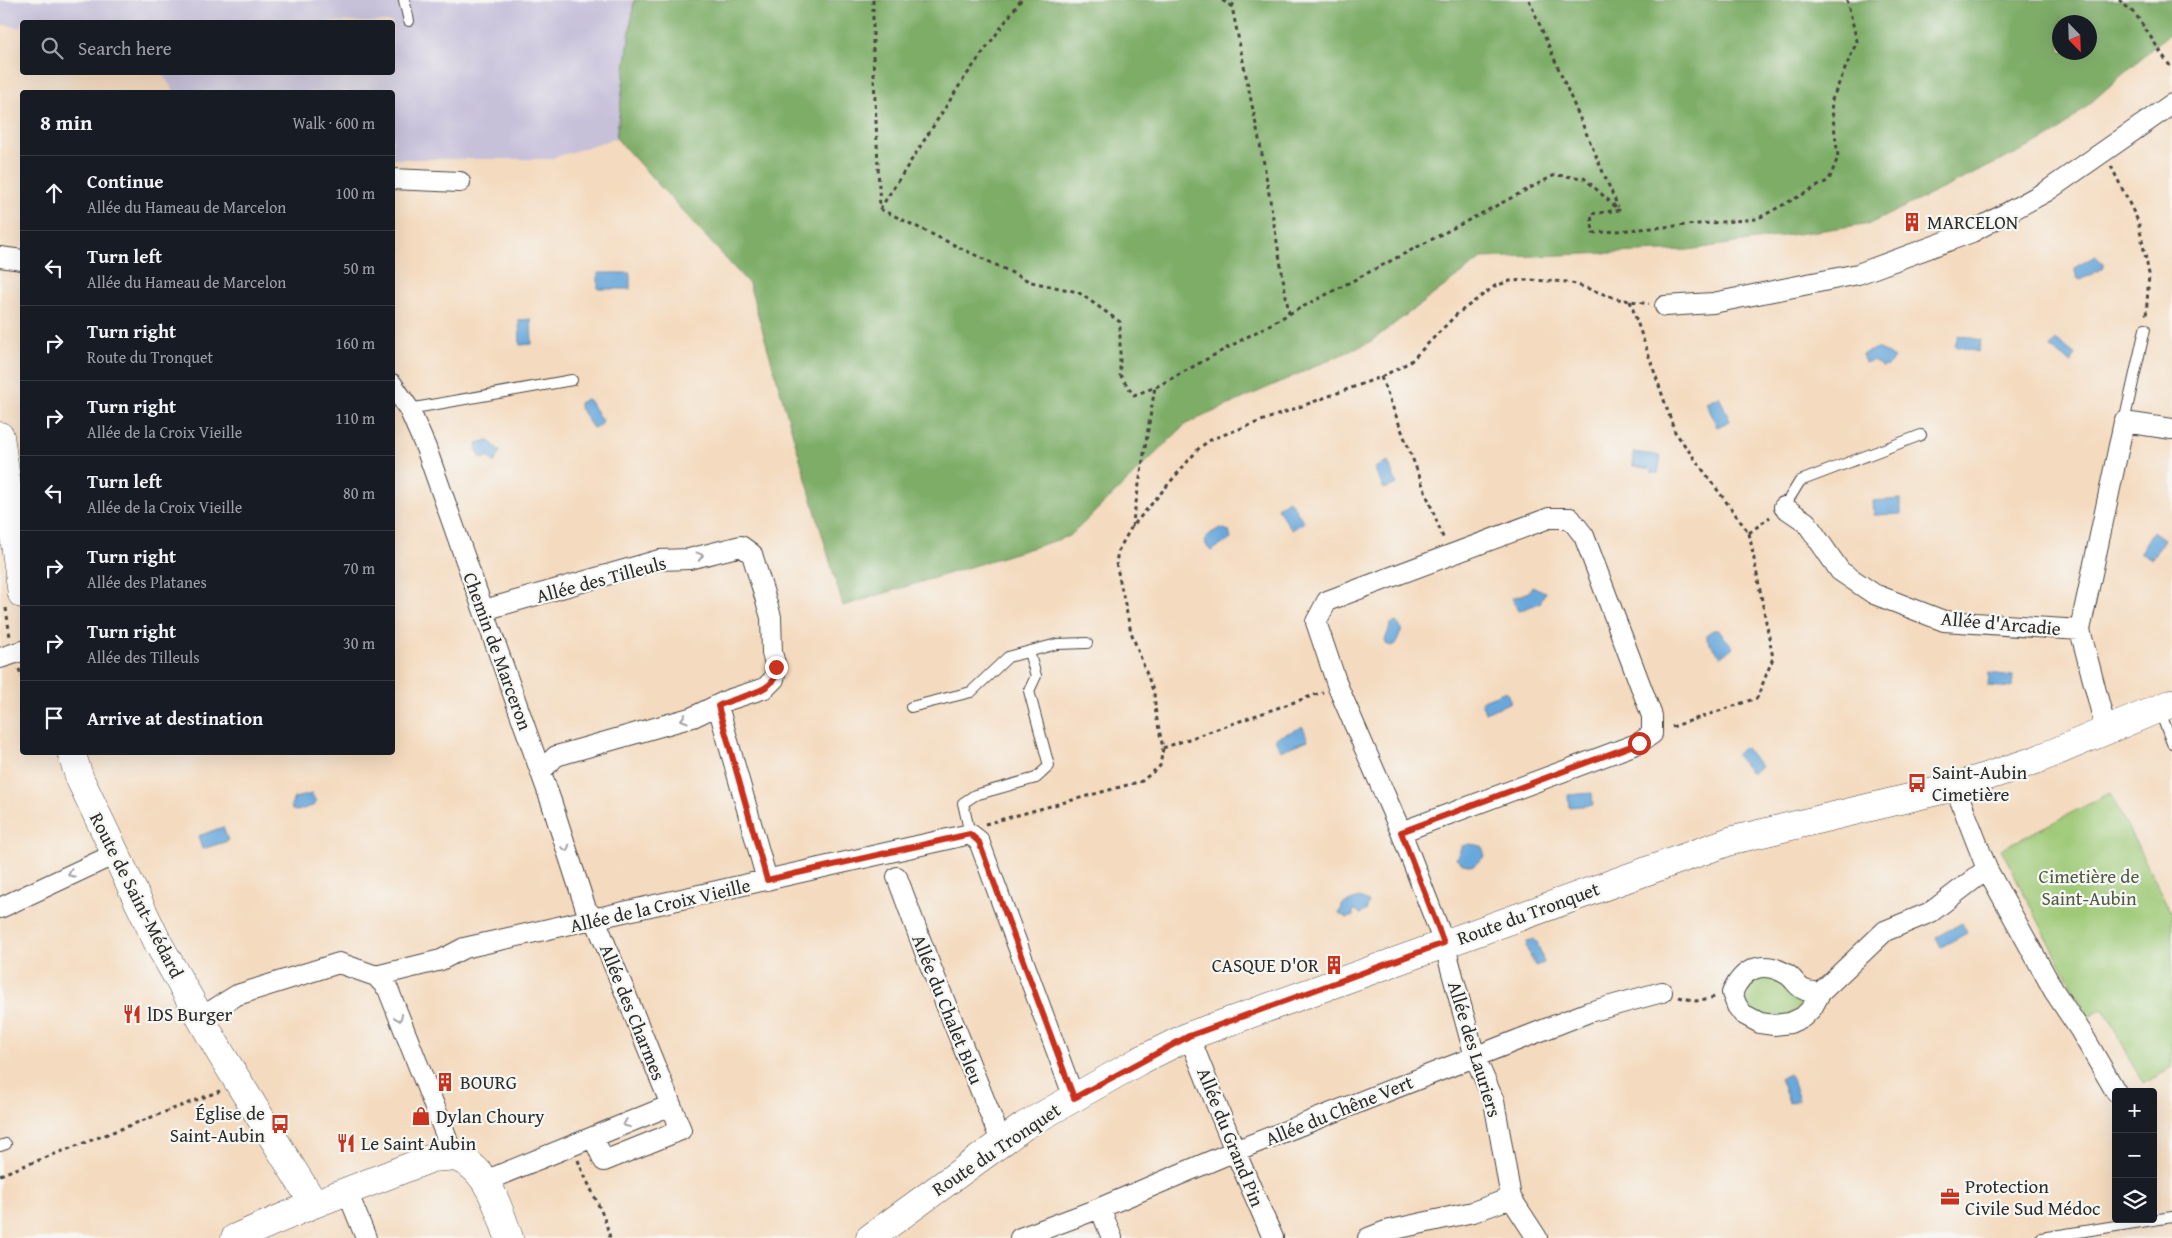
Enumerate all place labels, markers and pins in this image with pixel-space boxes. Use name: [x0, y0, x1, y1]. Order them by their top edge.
place label: MARCELON: [1927, 208, 2018, 236]
building icon: MARCELON: [1901, 211, 1923, 233]
place label: Saint-Aubin Cimetière: [1932, 758, 2027, 808]
bus stop icon: Saint-Aubin Cimetière: [1906, 772, 1928, 794]
place label: CASQUE D'OR: [1212, 951, 1319, 979]
building icon: CASQUE D'OR: [1323, 954, 1345, 976]
place label: lDS Burger: [147, 1000, 233, 1028]
restaurant icon: lDS Burger: [121, 1003, 143, 1025]
place label: BOURG: [460, 1068, 517, 1096]
building icon: BOURG: [434, 1071, 456, 1093]
place label: Église de Saint-Aubin: [170, 1099, 265, 1149]
place label: Dylan Choury: [436, 1102, 545, 1130]
shop icon: Dylan Choury: [410, 1105, 432, 1127]
bus stop icon: Église de Saint-Aubin: [269, 1113, 291, 1135]
place label: Le Saint Aubin: [361, 1129, 476, 1157]
restaurant icon: Le Saint Aubin: [335, 1132, 357, 1154]
place label: Protection Civile Sud Médoc: [1965, 1172, 2101, 1222]
office icon: Protection Civile Sud Médoc: [1939, 1186, 1961, 1208]

